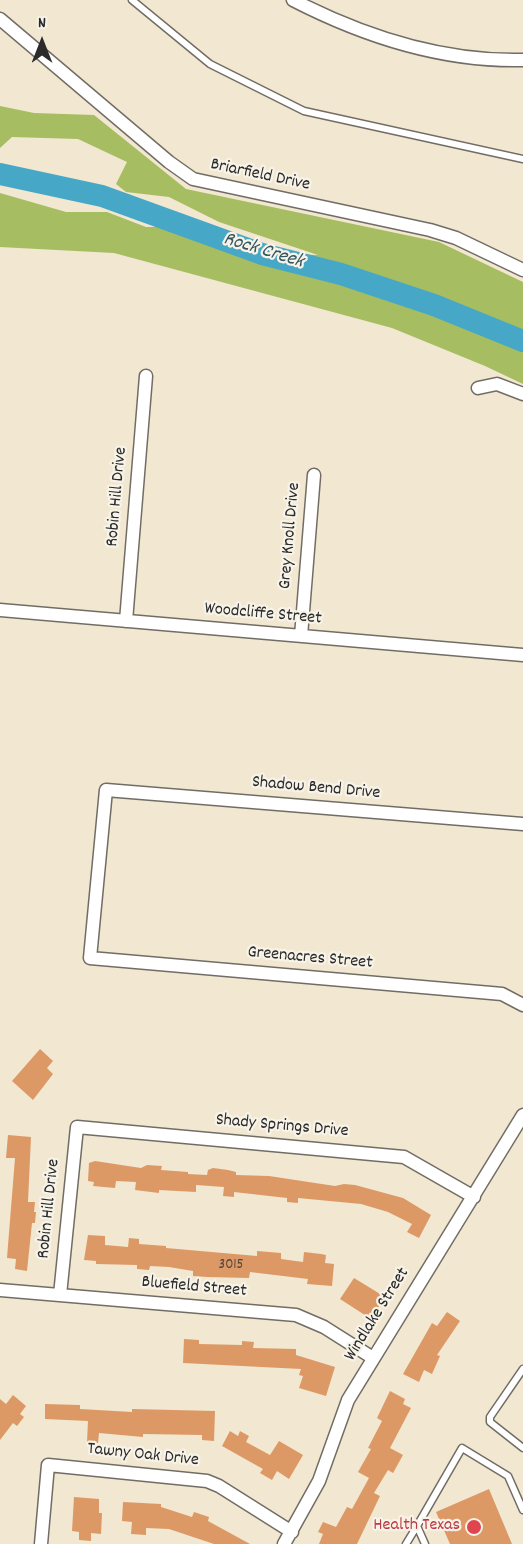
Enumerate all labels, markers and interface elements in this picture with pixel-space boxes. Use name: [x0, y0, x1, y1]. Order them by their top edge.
north arrow: [12, 12, 72, 72]
text: N: [38, 12, 46, 35]
street label: Briarfield Drive: [208, 155, 312, 197]
water label: Rock Creek: [220, 228, 306, 276]
street label: Robin Hill Drive: [103, 446, 133, 548]
street label: Grey Knoll Drive: [276, 482, 306, 590]
street label: Woodcliffe Street: [203, 599, 323, 631]
street label: Shadow Bend Drive: [251, 773, 381, 805]
street label: Greenacres Street: [246, 943, 374, 975]
street label: Shady Springs Drive: [215, 1110, 349, 1144]
street label: Robin Hill Drive: [34, 1158, 66, 1260]
house number: 3015: [218, 1257, 244, 1275]
street label: Windlake Street: [341, 1264, 415, 1366]
street label: Bluefield Street: [141, 1273, 247, 1303]
street label: Tawny Oak Drive: [86, 1439, 200, 1473]
place label: Health Texas: [373, 1516, 460, 1538]
marker: Health Texas: [465, 1518, 483, 1536]

